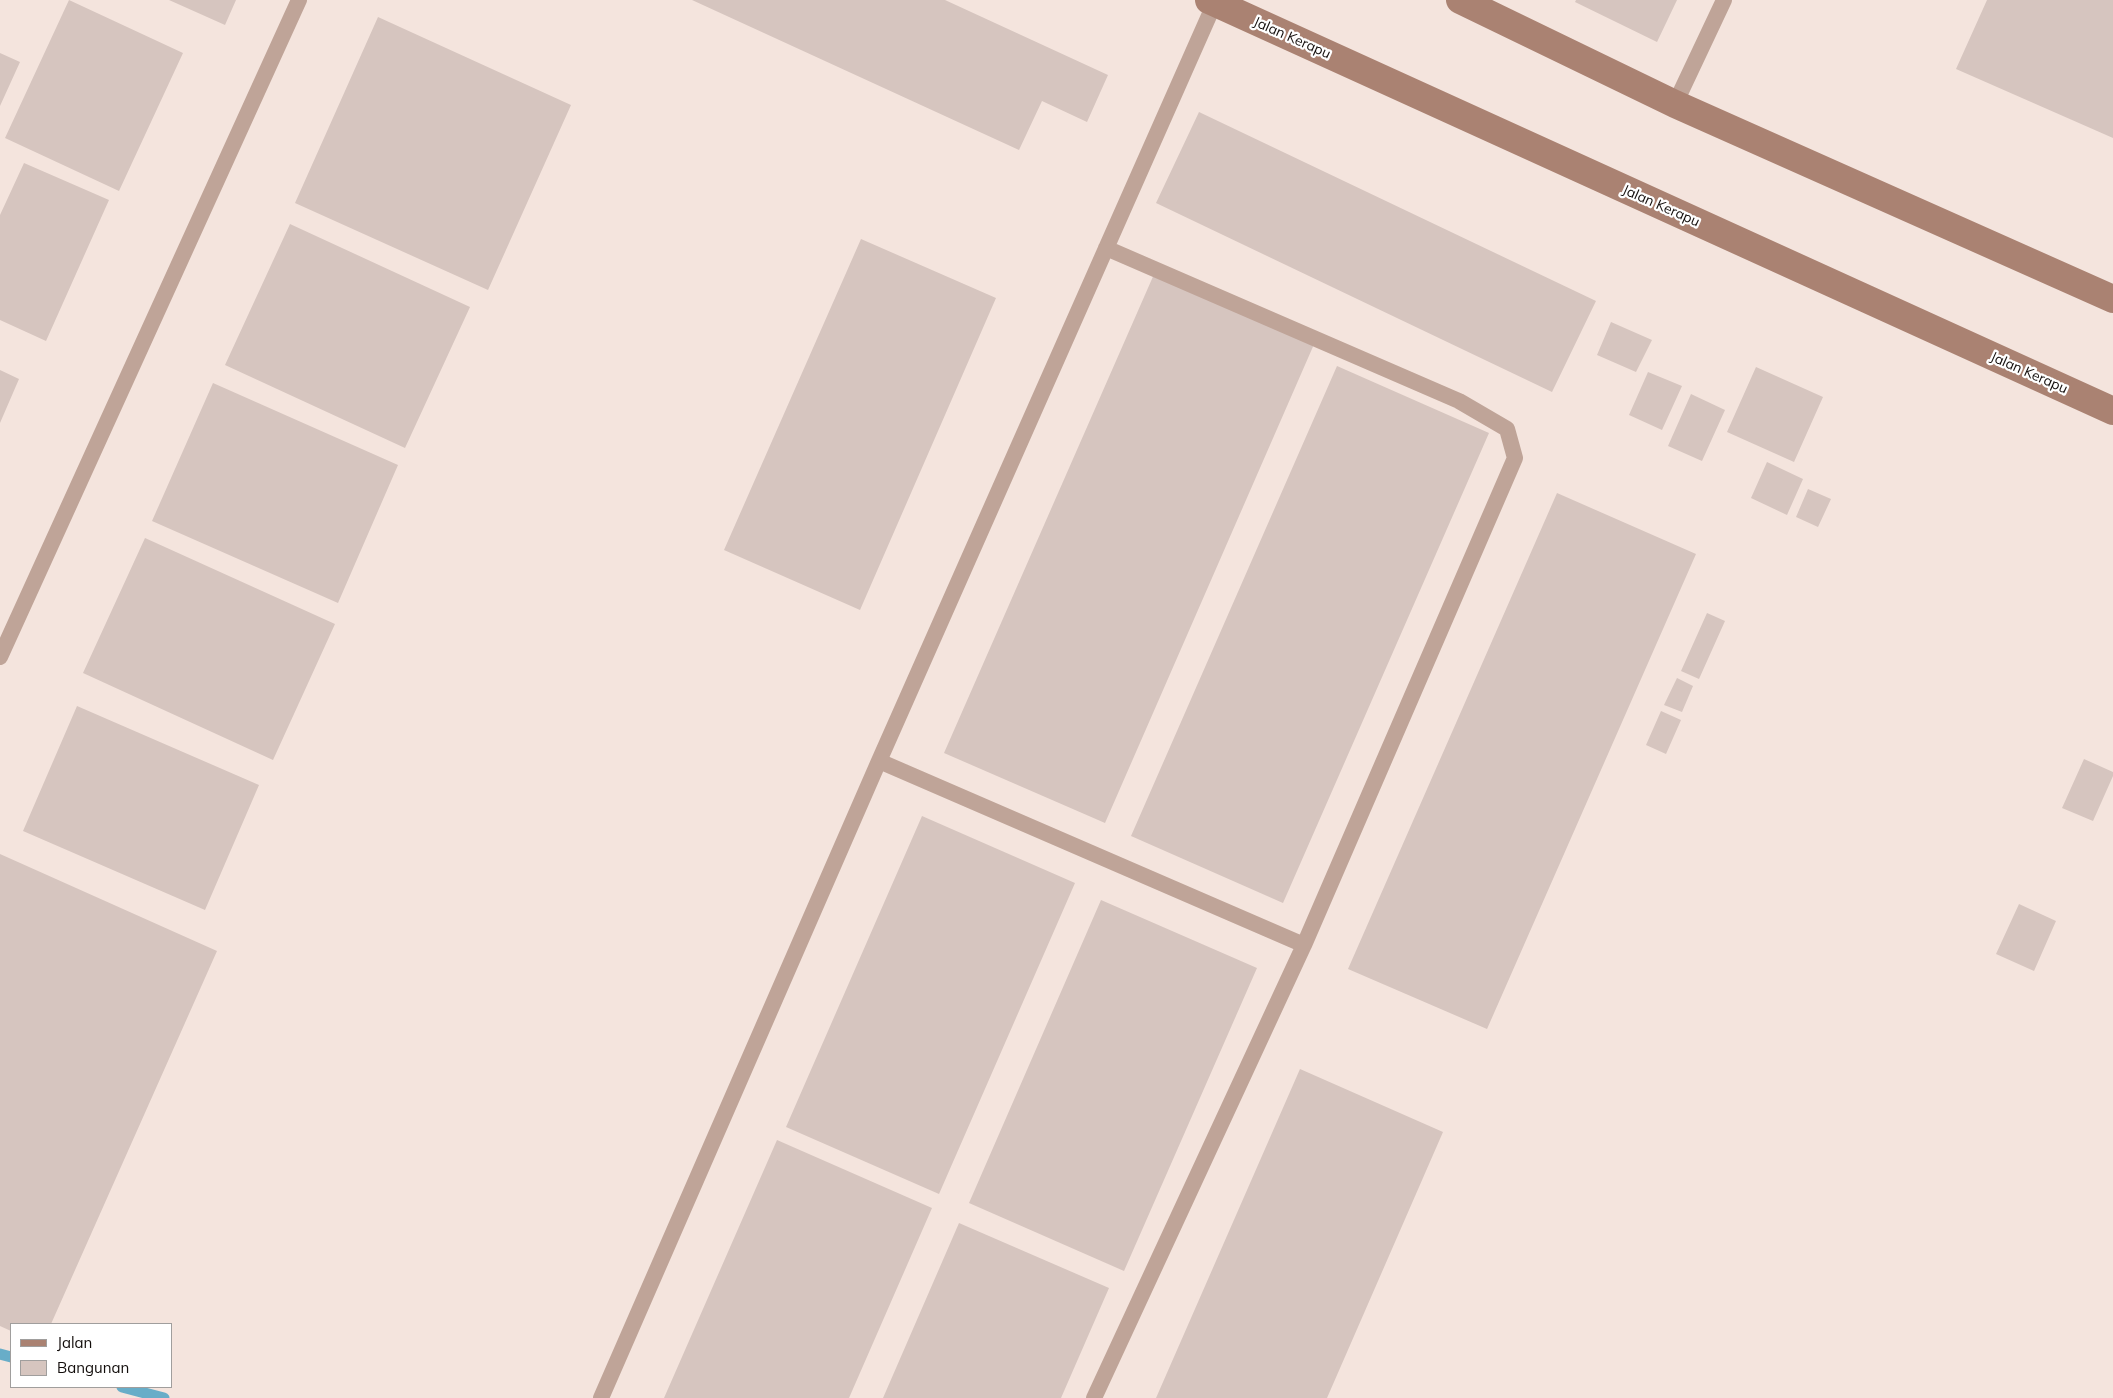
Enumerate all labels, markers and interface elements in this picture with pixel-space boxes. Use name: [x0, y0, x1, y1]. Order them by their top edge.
street label: Jalan Kerapu: [1251, 13, 1333, 63]
street label: Jalan Kerapu: [1620, 181, 1702, 231]
street label: Jalan Kerapu: [1988, 348, 2070, 398]
legend: [10, 1323, 172, 1388]
text: Jalan: [57, 1333, 92, 1352]
text: Bangunan: [57, 1358, 129, 1377]

